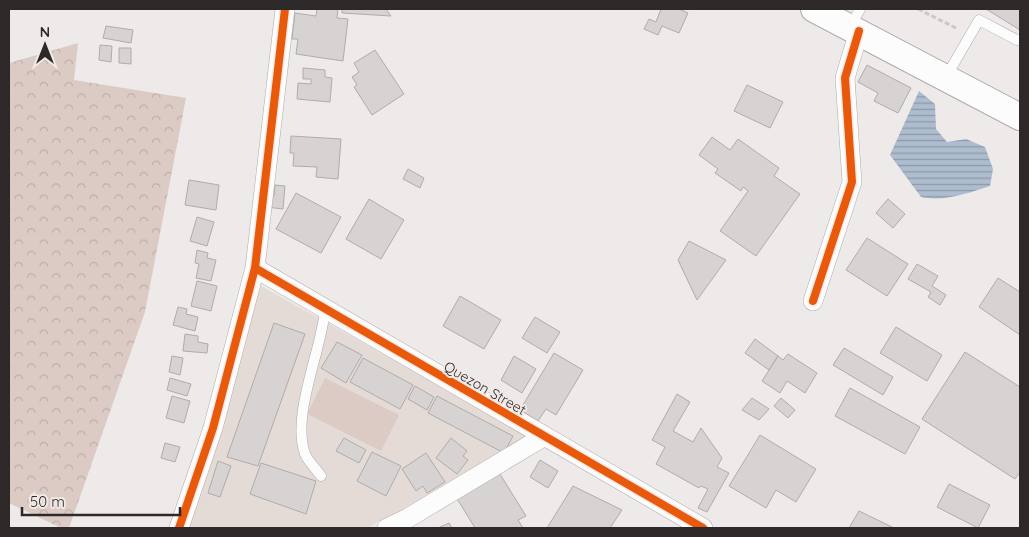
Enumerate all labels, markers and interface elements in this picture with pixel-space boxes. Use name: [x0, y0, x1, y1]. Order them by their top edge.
north arrow: [20, 20, 70, 70]
text: N: [40, 23, 50, 41]
street label: Quezon Street: [441, 357, 530, 419]
scale bar: [22, 484, 180, 516]
text: 50 m: [30, 492, 65, 511]

